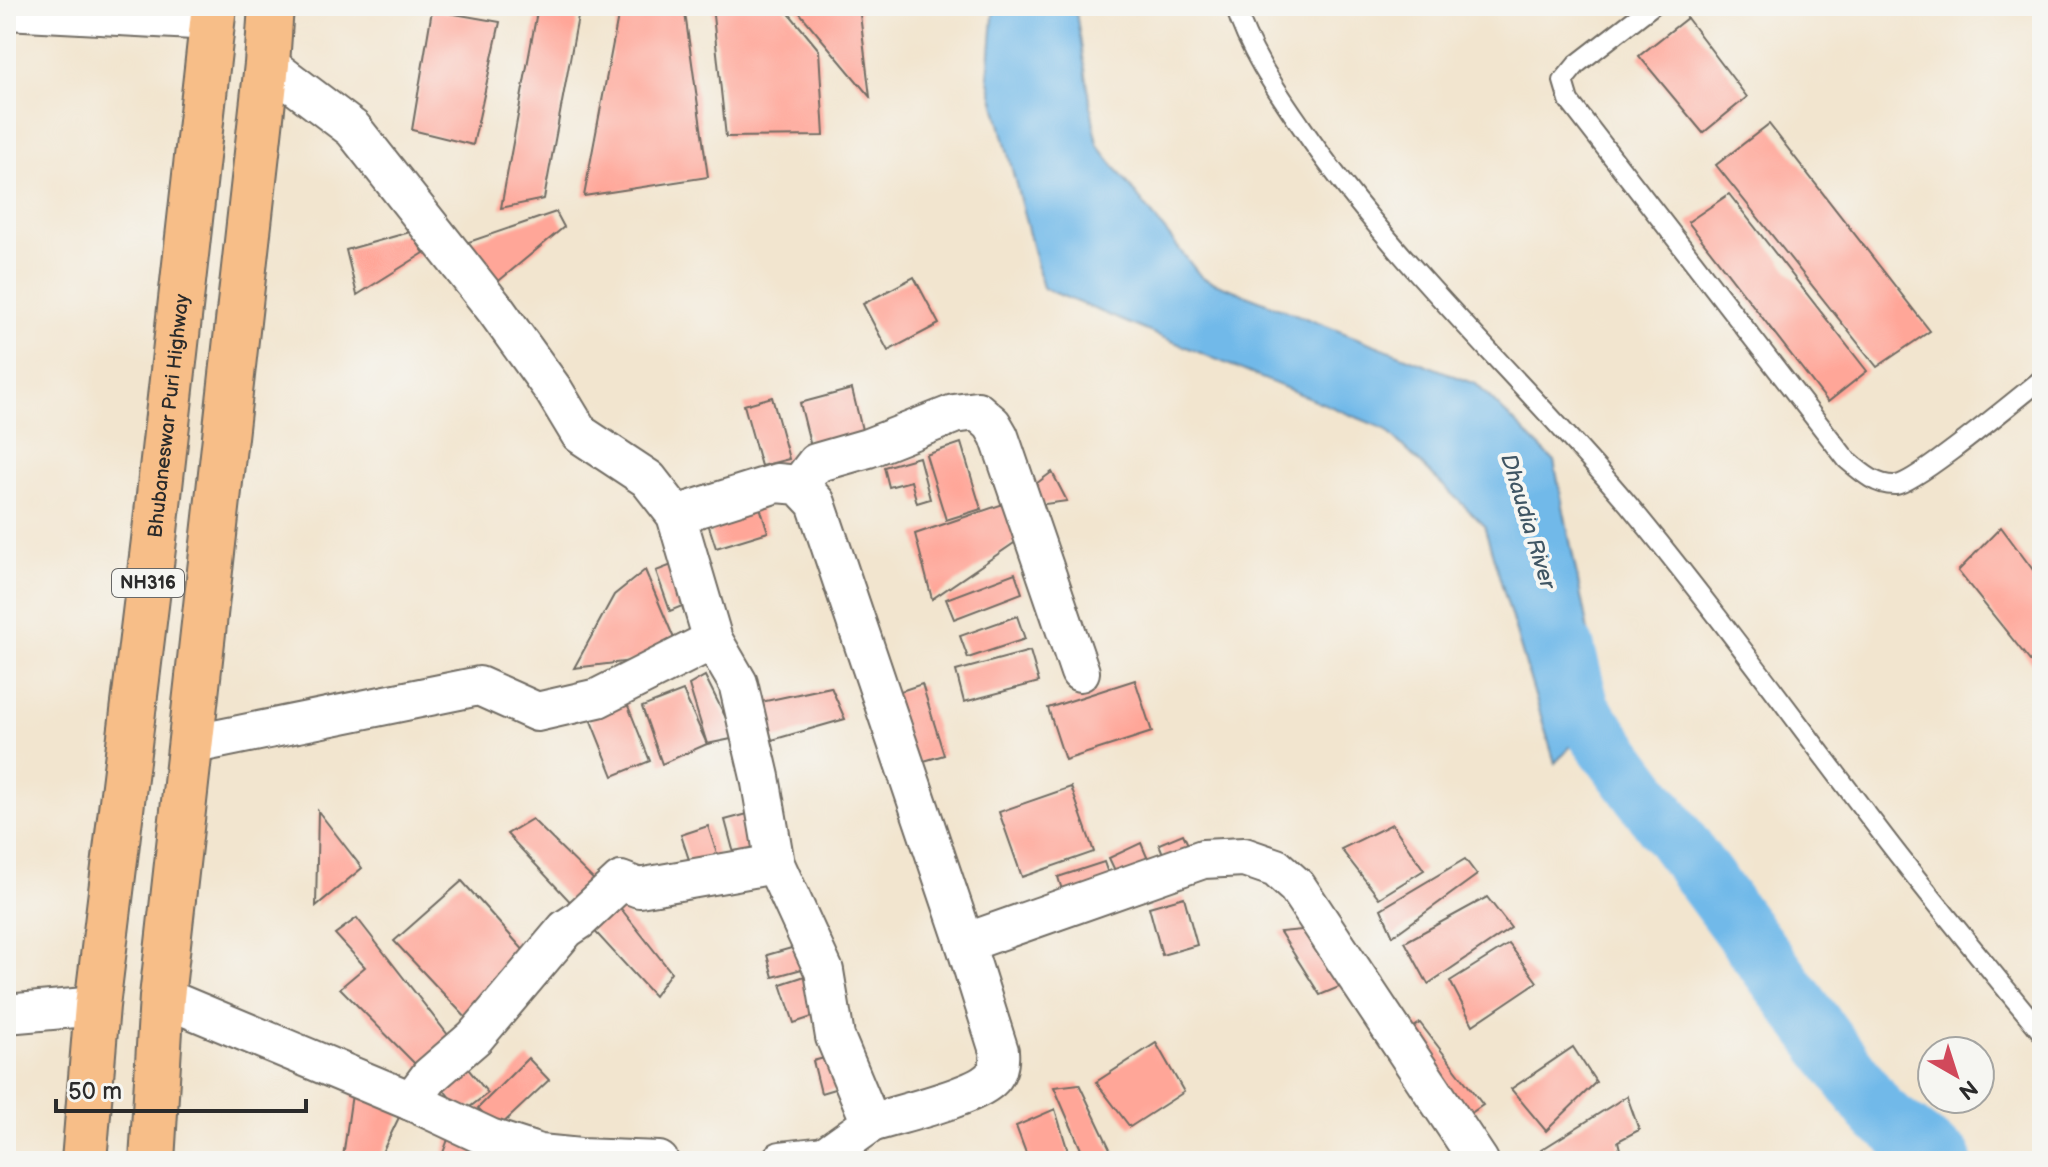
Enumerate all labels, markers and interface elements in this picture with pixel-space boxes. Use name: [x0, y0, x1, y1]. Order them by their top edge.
street label: Bhubaneswar Puri Highway: [143, 293, 195, 539]
water label: Dhaudia River: [1494, 451, 1561, 594]
road number: NH316: [112, 569, 184, 597]
north arrow: [1916, 1035, 1996, 1115]
scale bar: [56, 1063, 306, 1113]
text: N: [1953, 1074, 1983, 1105]
text: 50 m: [68, 1077, 122, 1106]

